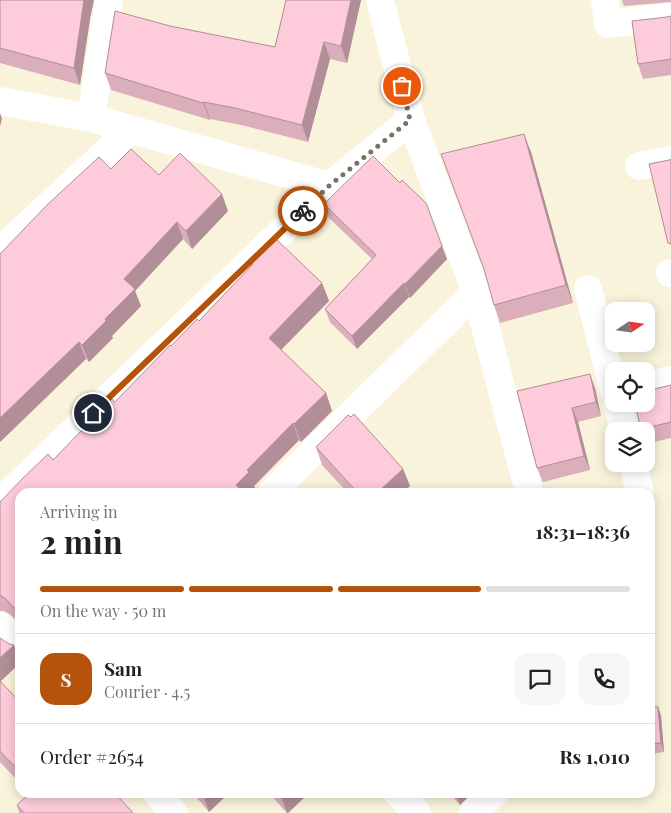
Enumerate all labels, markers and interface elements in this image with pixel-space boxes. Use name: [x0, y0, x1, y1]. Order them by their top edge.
pin: [381, 65, 423, 107]
icon: bag: [388, 72, 416, 100]
courier: [278, 186, 328, 236]
icon: bike: [289, 197, 317, 225]
north arrow: [605, 302, 655, 352]
map controls: [605, 302, 655, 472]
button: locate: [605, 362, 655, 412]
pin: [72, 392, 114, 434]
icon: home: [79, 399, 107, 427]
button: layers: [605, 422, 655, 472]
text: Arriving in: [40, 501, 118, 522]
text: 18:31–18:36: [535, 518, 630, 544]
text: 2 min: [40, 519, 123, 562]
text: On the way · 50 m: [40, 600, 166, 621]
button: chat: [514, 653, 566, 705]
button: phone: [578, 653, 630, 705]
text: Sam: [104, 655, 142, 681]
text: S: [60, 666, 72, 692]
text: Courier · 4.5: [104, 681, 190, 702]
text: Order #2654: [40, 743, 144, 769]
text: Rs 1,010: [559, 743, 630, 769]

